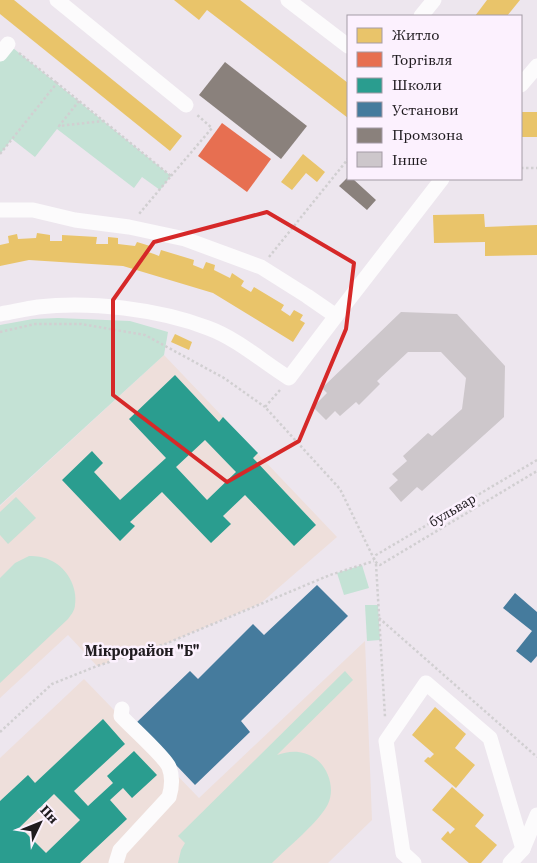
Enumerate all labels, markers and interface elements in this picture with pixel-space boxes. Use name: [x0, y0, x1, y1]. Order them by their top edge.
legend: [347, 15, 522, 180]
text: Житло: [392, 24, 440, 45]
text: Торгівля: [392, 49, 452, 70]
text: Школи: [392, 74, 442, 95]
text: Установи: [392, 99, 459, 120]
text: Промзона: [392, 124, 463, 145]
text: Інше: [392, 149, 428, 170]
street label: бульвар: [425, 488, 479, 532]
district label: Мікрорайон "Б": [85, 640, 200, 661]
north arrow: [15, 798, 65, 848]
text: Пн: [36, 800, 64, 828]

